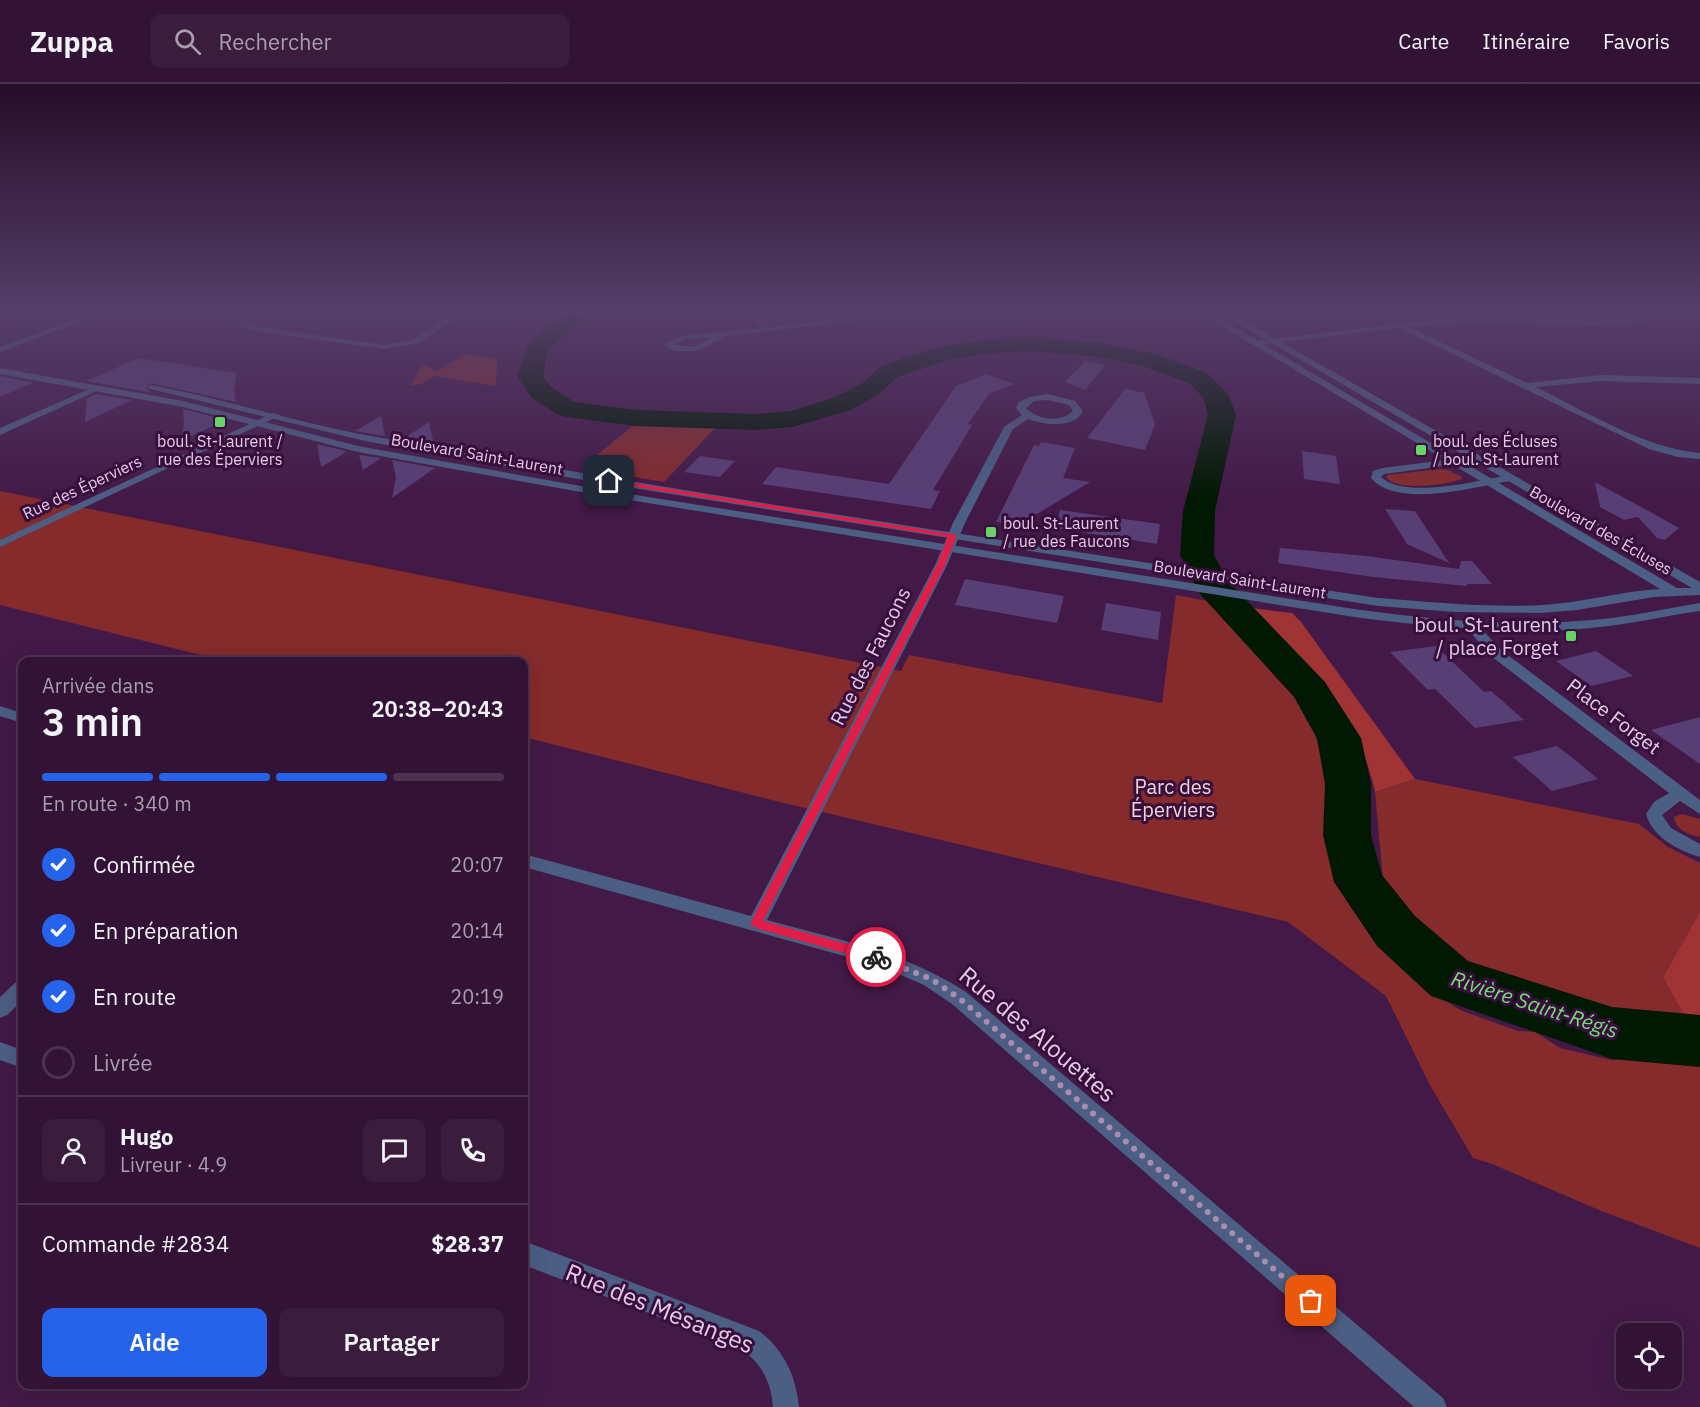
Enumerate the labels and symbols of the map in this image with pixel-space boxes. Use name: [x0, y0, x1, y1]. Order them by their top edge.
marker: boul. St-Laurent / rue des Éperviers: [213, 415, 227, 429]
street label: Boulevard Saint-Laurent: [390, 429, 564, 479]
place label: boul. des Écluses / boul. St-Laurent: [1433, 430, 1559, 469]
place label: boul. St-Laurent / rue des Éperviers: [157, 431, 283, 469]
marker: boul. des Écluses / boul. St-Laurent: [1414, 443, 1428, 457]
street label: Rue des Éperviers: [19, 450, 145, 523]
pin: [583, 455, 634, 506]
street label: Boulevard des Écluses: [1526, 480, 1676, 579]
place label: boul. St-Laurent / rue des Faucons: [1003, 513, 1130, 551]
marker: boul. St-Laurent / rue des Faucons: [984, 525, 998, 539]
street label: Boulevard Saint-Laurent: [1152, 556, 1328, 602]
street label: Rue des Faucons: [824, 582, 916, 730]
place label: boul. St-Laurent / place Forget: [1414, 611, 1559, 661]
marker: boul. St-Laurent / place Forget: [1564, 629, 1578, 643]
street label: Place Forget: [1562, 672, 1666, 760]
park label: Parc des Éperviers: [1131, 773, 1215, 823]
courier: [846, 927, 906, 987]
street label: Rue des Alouettes: [953, 959, 1123, 1109]
water label: Rivière Saint-Régis: [1448, 964, 1622, 1044]
street label: Rue des Mésanges: [561, 1256, 759, 1360]
pin: [1285, 1275, 1336, 1326]

